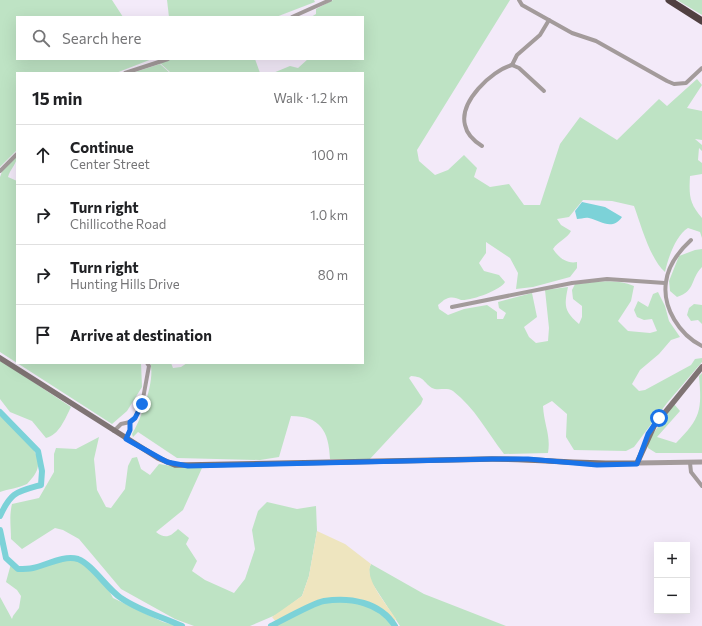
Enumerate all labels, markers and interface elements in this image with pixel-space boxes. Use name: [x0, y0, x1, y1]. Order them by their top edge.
search box: [16, 16, 364, 60]
icon: search: [30, 27, 52, 49]
text: Search here: [62, 29, 141, 47]
text: 15 min: [32, 88, 82, 109]
text: Walk · 1.2 km: [274, 90, 348, 106]
text: Continue: [70, 138, 134, 156]
icon: ahead: [32, 144, 54, 166]
text: 100 m: [312, 147, 348, 163]
text: Center Street: [70, 156, 150, 172]
text: Turn right: [70, 198, 139, 216]
icon: right: [32, 204, 54, 226]
text: 1.0 km: [310, 207, 348, 223]
text: Chillicothe Road: [70, 216, 166, 232]
text: Turn right: [70, 258, 139, 276]
icon: right: [32, 264, 54, 286]
text: 80 m: [318, 267, 348, 283]
text: Hunting Hills Drive: [70, 276, 180, 292]
icon: arrive: [32, 324, 54, 346]
text: Arrive at destination: [70, 326, 212, 344]
route end: [133, 395, 151, 413]
route start: [650, 409, 668, 427]
map controls: [654, 542, 690, 614]
button: +: [654, 542, 690, 578]
button: −: [654, 578, 690, 614]

